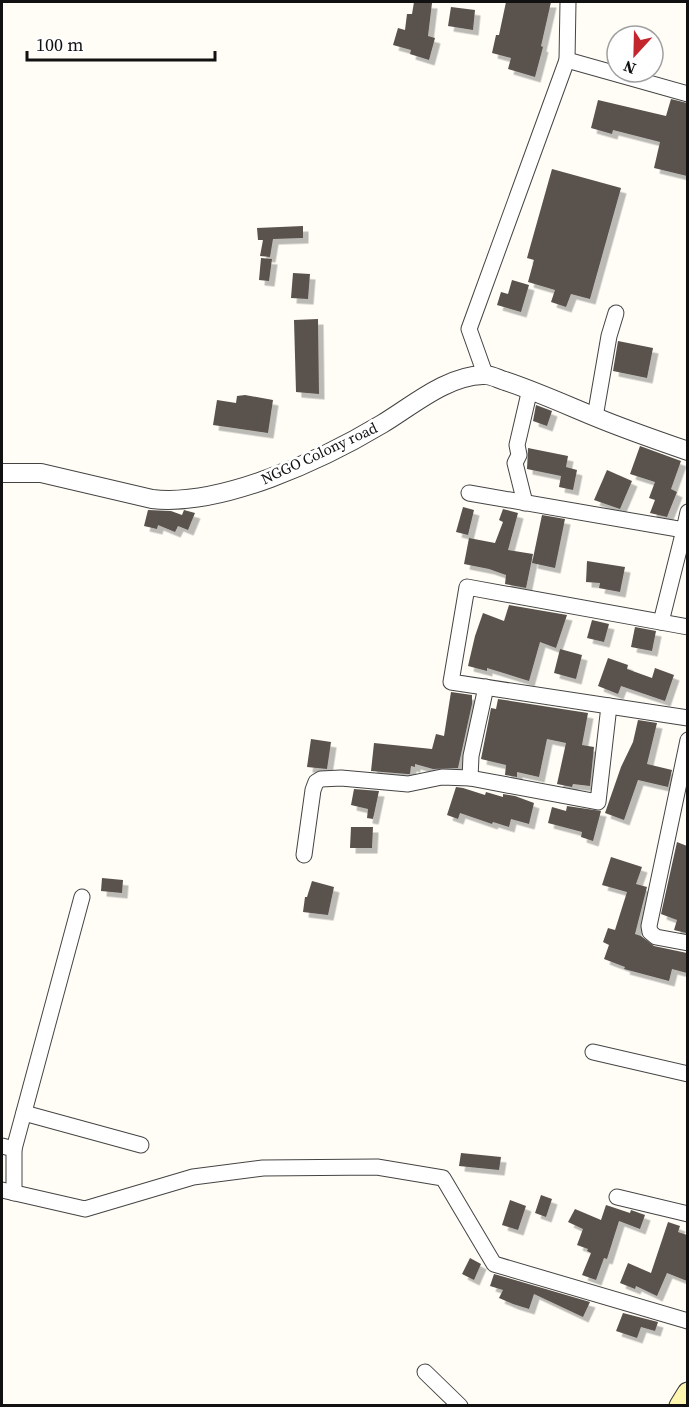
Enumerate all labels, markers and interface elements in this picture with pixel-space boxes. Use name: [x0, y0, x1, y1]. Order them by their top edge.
scale bar: [27, 24, 214, 62]
north arrow: [605, 24, 665, 84]
text: 100 m: [36, 32, 83, 57]
text: N: [620, 55, 639, 80]
street label: NGGO Colony road: [257, 417, 381, 489]

